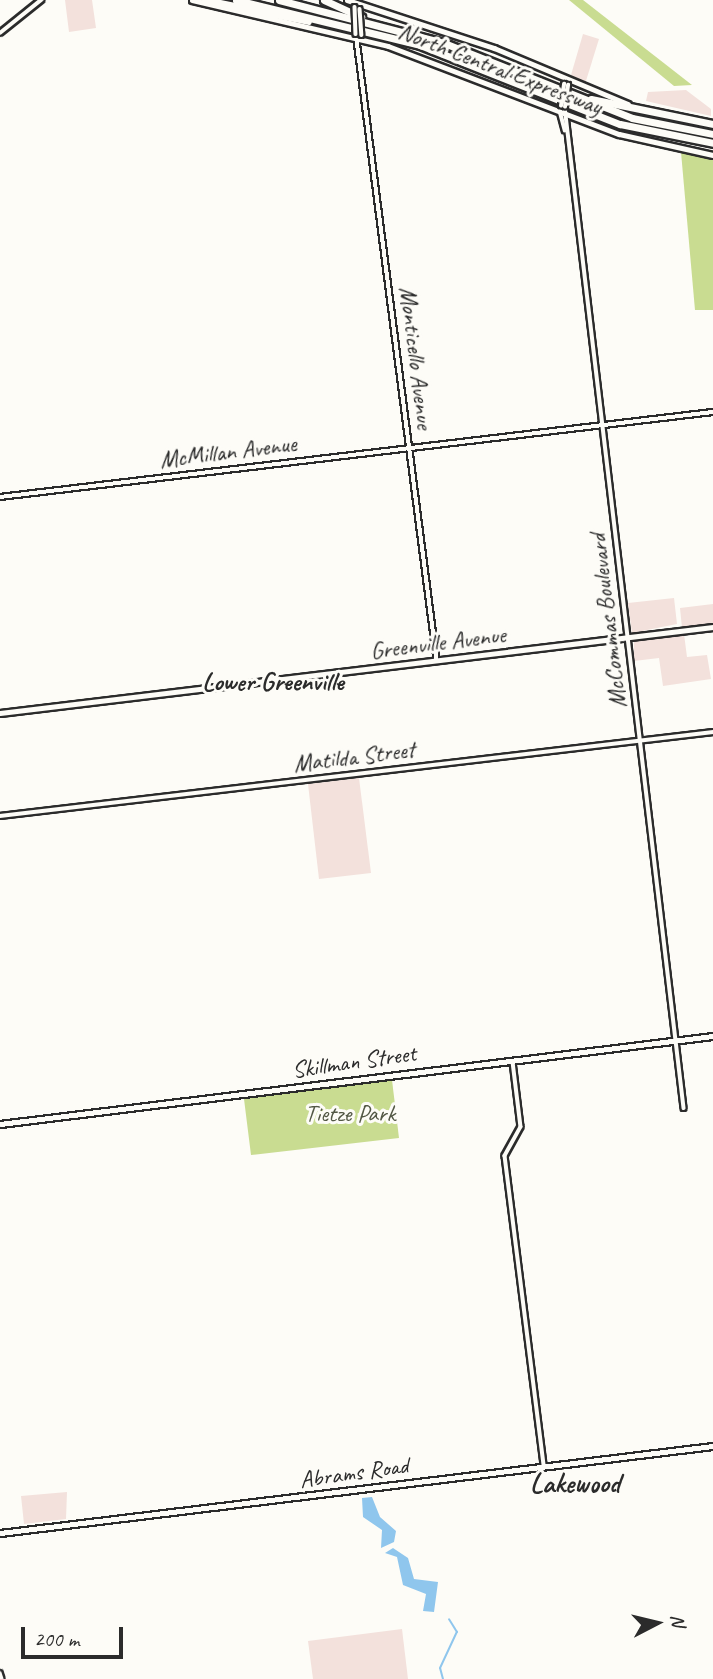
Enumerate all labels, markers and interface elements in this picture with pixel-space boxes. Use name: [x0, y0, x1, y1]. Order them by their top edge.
street label: North Central Expressway: [394, 17, 606, 121]
street label: Monticello Avenue: [393, 285, 439, 431]
street label: McMillan Avenue: [158, 429, 298, 475]
street label: McCommas Boulevard: [583, 532, 633, 710]
street label: Greenville Avenue: [369, 620, 507, 666]
district label: Lower Greenville: [202, 666, 344, 698]
street label: Matilda Street: [292, 735, 416, 779]
street label: Skillman Street: [290, 1039, 418, 1085]
park label: Tietze Park: [305, 1100, 395, 1128]
street label: Abrams Road: [298, 1451, 410, 1495]
district label: Lakewood: [530, 1466, 620, 1500]
north arrow: [622, 1588, 692, 1658]
scale bar: [24, 1612, 126, 1656]
text: N: [665, 1613, 690, 1628]
text: 200 m: [34, 1626, 79, 1652]

